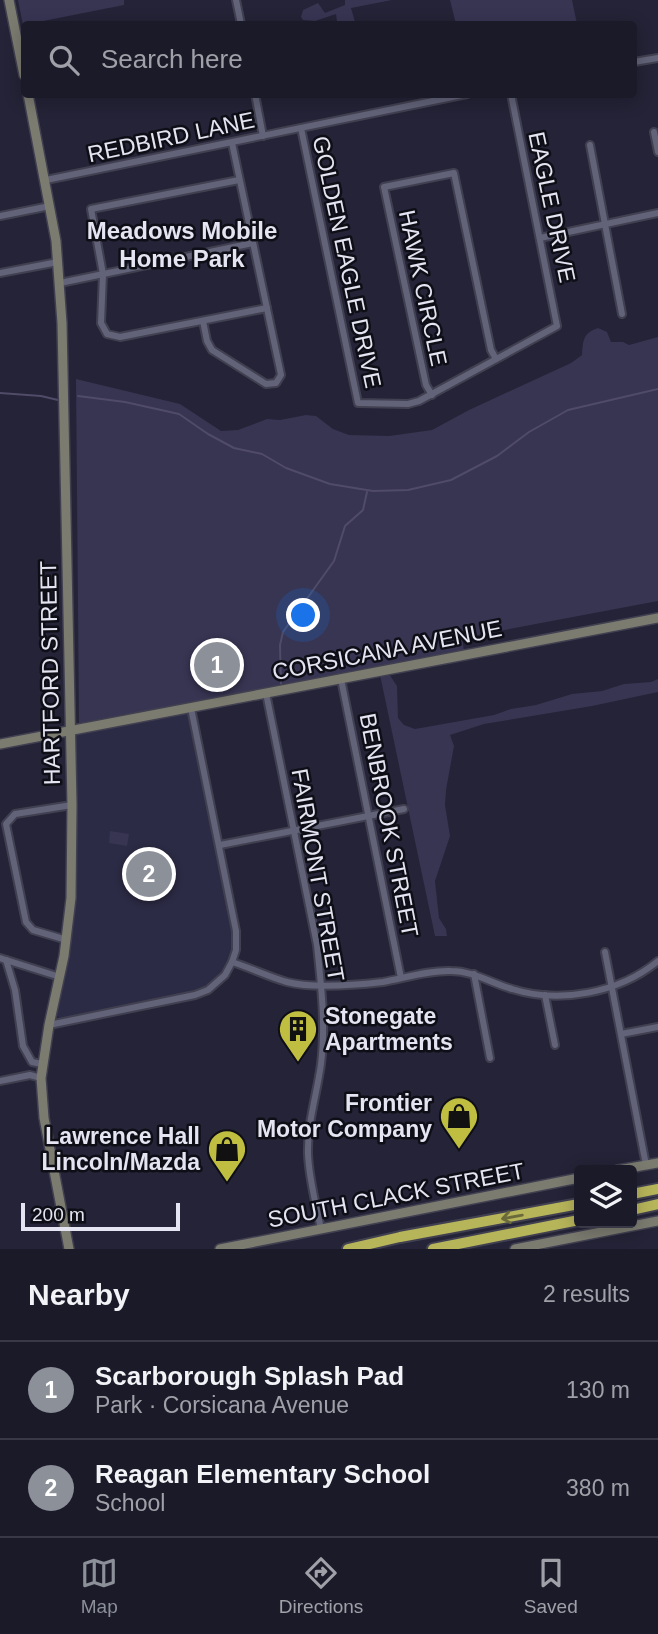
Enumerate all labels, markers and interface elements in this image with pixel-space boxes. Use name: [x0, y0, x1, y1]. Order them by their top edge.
search box: [21, 21, 637, 98]
icon: search: [45, 41, 83, 79]
text: Search here: [101, 44, 243, 74]
street label: REDBIRD LANE: [85, 107, 257, 167]
street label: EAGLE DRIVE: [523, 129, 581, 285]
street label: GOLDEN EAGLE DRIVE: [308, 134, 386, 390]
street label: HAWK CIRCLE: [394, 208, 452, 368]
district label: Meadows Mobile Home Park: [87, 217, 277, 272]
street label: HARTFORD STREET: [35, 561, 65, 785]
your location: [286, 598, 320, 632]
street label: CORSICANA AVENUE: [270, 615, 504, 685]
pin: 1: [194, 639, 240, 691]
street label: BENBROOK STREET: [355, 711, 423, 939]
street label: FAIRMONT STREET: [286, 767, 350, 983]
pin: 2: [126, 848, 172, 900]
place label: Stonegate Apartments: [325, 1003, 453, 1055]
building icon: Stonegate Apartments: [277, 1008, 319, 1063]
place label: Frontier Motor Company: [257, 1090, 432, 1142]
shop icon: Frontier Motor Company: [438, 1095, 480, 1150]
place label: Lawrence Hall Lincoln/Mazda: [42, 1123, 200, 1175]
shop icon: Lawrence Hall Lincoln/Mazda: [206, 1128, 248, 1183]
street label: SOUTH CLACK STREET: [266, 1157, 526, 1233]
map controls: [574, 1165, 637, 1228]
button: layers: [574, 1165, 637, 1228]
scale bar: [21, 1200, 180, 1232]
text: 200 m: [32, 1204, 85, 1225]
one-way arrow: [501, 1210, 524, 1224]
text: Nearby: [28, 1278, 130, 1311]
text: 2 results: [543, 1281, 630, 1307]
text: Scarborough Splash Pad: [95, 1361, 404, 1391]
text: 1: [45, 1377, 57, 1403]
text: 130 m: [566, 1377, 630, 1403]
text: Park · Corsicana Avenue: [95, 1392, 349, 1418]
text: Reagan Elementary School: [95, 1459, 430, 1489]
text: 2: [45, 1475, 57, 1501]
text: 380 m: [566, 1475, 630, 1501]
text: School: [95, 1490, 165, 1516]
tab: Map: [80, 1554, 118, 1618]
tab: Directions: [279, 1554, 363, 1618]
tab: Saved: [524, 1554, 578, 1618]

